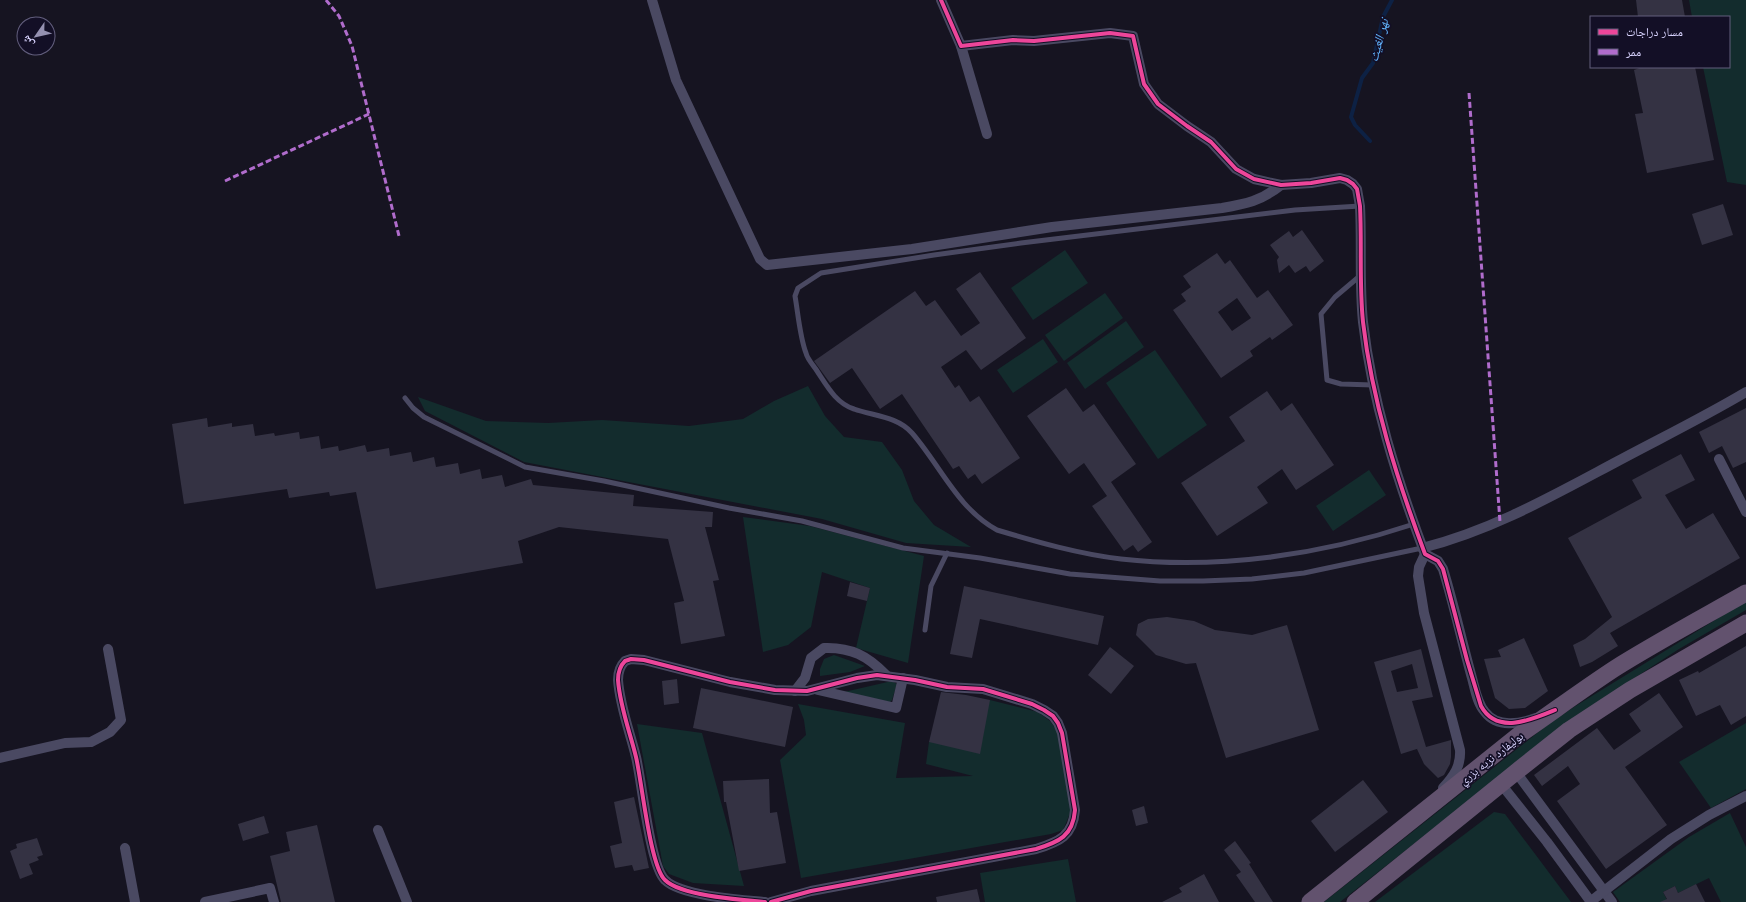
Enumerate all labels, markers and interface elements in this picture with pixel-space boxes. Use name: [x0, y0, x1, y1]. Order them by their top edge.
water label: نهر الغيث: [1365, 15, 1392, 63]
north arrow: [16, 16, 56, 56]
legend: [1590, 16, 1730, 68]
text: مسار دراجات: [1626, 24, 1683, 39]
text: ش: [18, 32, 38, 50]
text: ممر: [1625, 44, 1641, 59]
street label: بوليفارد نزيه بزري: [1456, 728, 1528, 790]

